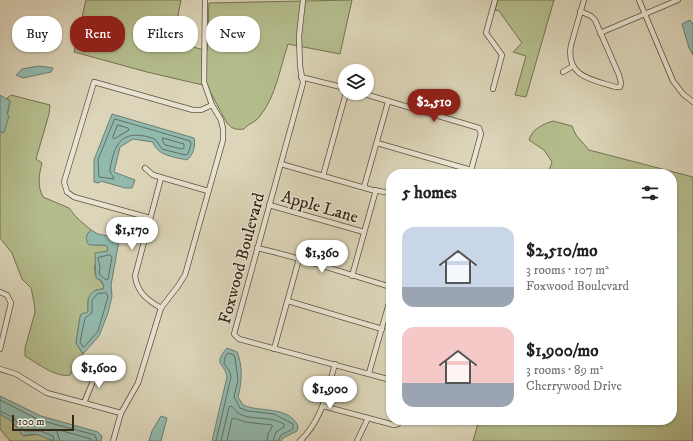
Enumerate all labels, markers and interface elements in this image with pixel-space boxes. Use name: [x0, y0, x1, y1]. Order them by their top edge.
chip: Buy: [12, 16, 62, 52]
chip: Rent: [70, 16, 125, 52]
chip: Filters: [133, 16, 198, 52]
chip: New: [206, 16, 260, 52]
map controls: [338, 64, 374, 100]
button: layers: [338, 64, 374, 100]
pin: $2,510: [401, 89, 467, 123]
text: $2,510: [416, 94, 452, 110]
text: 5 homes: [402, 182, 457, 204]
icon: filters: [639, 182, 661, 204]
street label: Apple Lane: [279, 186, 361, 228]
street label: Foxwood Boulevard: [214, 190, 270, 326]
pin: $1,170: [99, 217, 165, 251]
text: $1,170: [115, 222, 149, 238]
pin: $1,360: [289, 240, 355, 274]
text: $2,510/mo: [526, 240, 598, 262]
icon: home: [434, 243, 482, 291]
text: $1,360: [305, 245, 339, 261]
text: 3 rooms · 107 m²: [526, 262, 609, 278]
text: Foxwood Boulevard: [526, 278, 629, 294]
text: $1,900/mo: [526, 340, 598, 362]
icon: home: [434, 343, 482, 391]
pin: $1,600: [66, 355, 132, 389]
text: $1,600: [81, 360, 117, 376]
text: 3 rooms · 89 m²: [526, 362, 603, 378]
pin: $1,900: [297, 376, 363, 410]
text: Cherrywood Drive: [526, 378, 622, 394]
text: $1,900: [312, 381, 348, 397]
scale bar: [12, 413, 74, 432]
text: 100 m: [18, 415, 44, 429]

